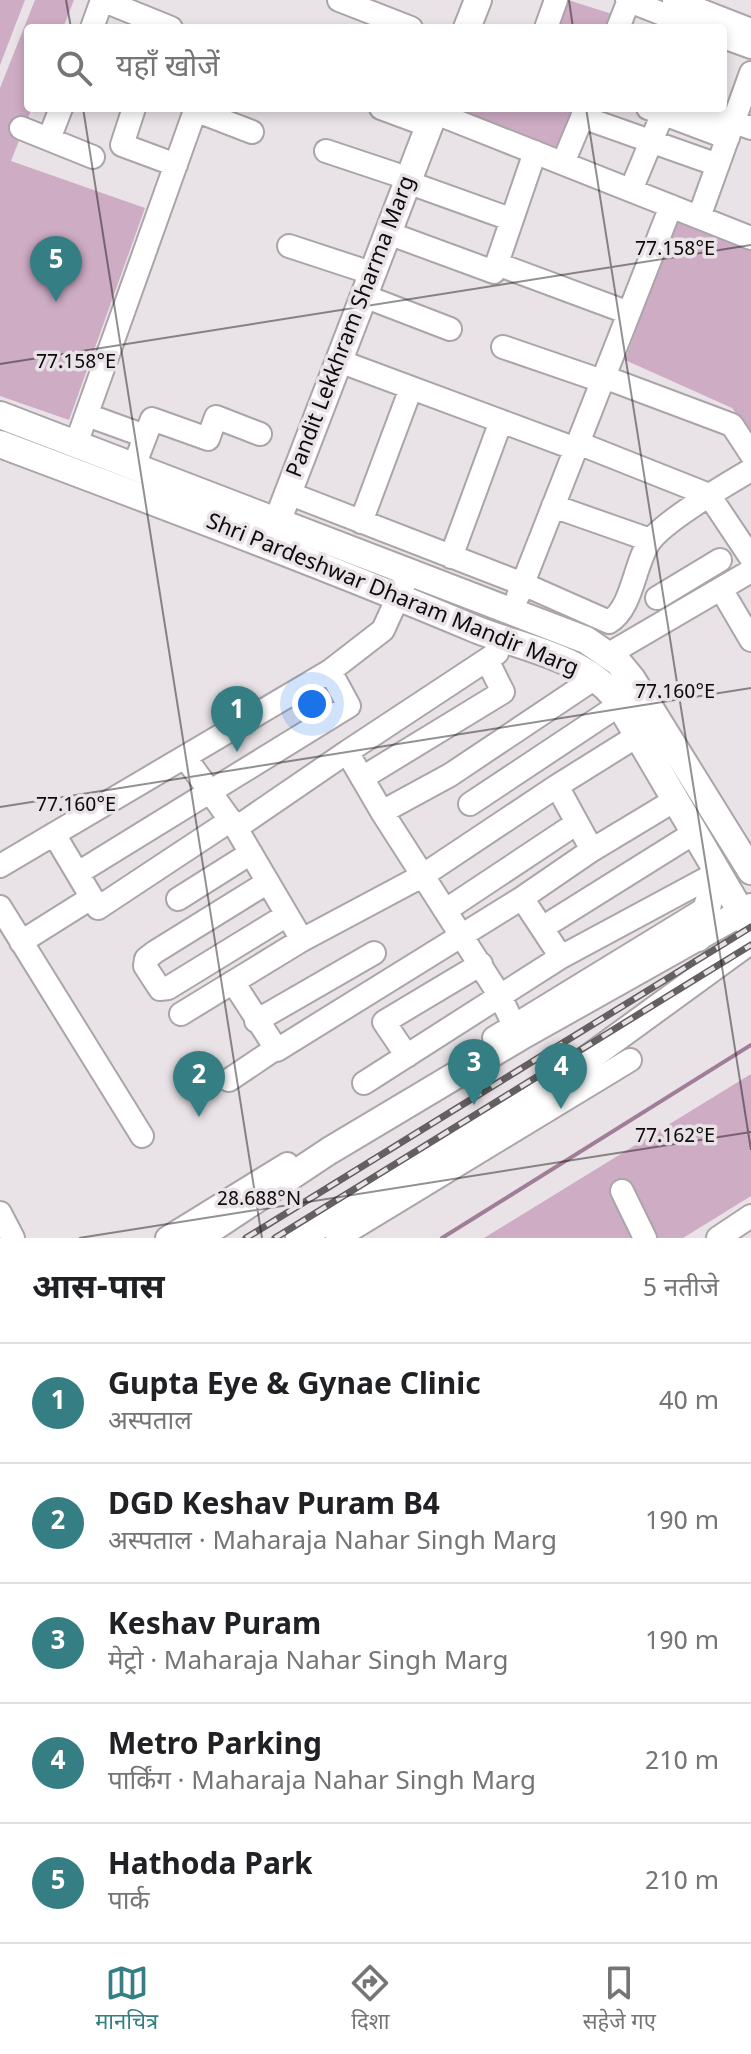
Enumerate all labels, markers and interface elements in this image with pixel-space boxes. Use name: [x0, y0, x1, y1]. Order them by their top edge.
search box: [24, 24, 727, 112]
icon: search: [52, 46, 96, 90]
text: यहाँ खोजें: [116, 49, 219, 88]
street label: Pandit Lekkhram Sharma Marg: [281, 172, 423, 482]
pin: 5: [30, 236, 82, 302]
text: 77.158°E: [635, 237, 715, 263]
text: 77.158°E: [36, 350, 116, 376]
street label: Shri Pardeshwar Dharam Mandir Marg: [202, 508, 582, 684]
text: 77.160°E: [635, 680, 715, 706]
your location: [292, 684, 332, 724]
pin: 1: [211, 686, 263, 752]
text: 77.160°E: [36, 793, 116, 819]
pin: 3: [448, 1039, 500, 1105]
pin: 4: [535, 1043, 587, 1109]
pin: 2: [173, 1051, 225, 1117]
text: 77.162°E: [635, 1124, 715, 1150]
text: 28.688°N: [217, 1187, 301, 1213]
text: आस-पास: [32, 1268, 165, 1312]
text: 5 नतीजे: [643, 1273, 719, 1307]
text: Gupta Eye & Gynae Clinic: [108, 1367, 481, 1406]
text: 1: [51, 1386, 65, 1420]
text: 40 m: [659, 1386, 719, 1420]
text: अस्पताल: [108, 1406, 192, 1440]
text: DGD Keshav Puram B4: [108, 1487, 440, 1526]
text: 2: [51, 1506, 65, 1540]
text: 190 m: [645, 1506, 719, 1540]
text: अस्पताल · Maharaja Nahar Singh Marg: [108, 1526, 557, 1560]
text: Keshav Puram: [108, 1607, 321, 1646]
text: 3: [51, 1626, 65, 1660]
text: 190 m: [645, 1626, 719, 1660]
text: मेट्रो · Maharaja Nahar Singh Marg: [108, 1646, 509, 1680]
text: Metro Parking: [108, 1727, 322, 1766]
text: 4: [51, 1746, 65, 1780]
text: 210 m: [645, 1746, 719, 1780]
text: पार्किंग · Maharaja Nahar Singh Marg: [108, 1766, 536, 1800]
text: Hathoda Park: [108, 1847, 313, 1886]
text: 5: [51, 1866, 65, 1900]
text: 210 m: [645, 1866, 719, 1900]
text: पार्क: [108, 1886, 149, 1920]
tab: मानचित्र: [95, 1961, 158, 2038]
tab: दिशा: [348, 1961, 392, 2038]
tab: सहेजे गए: [583, 1961, 656, 2038]

